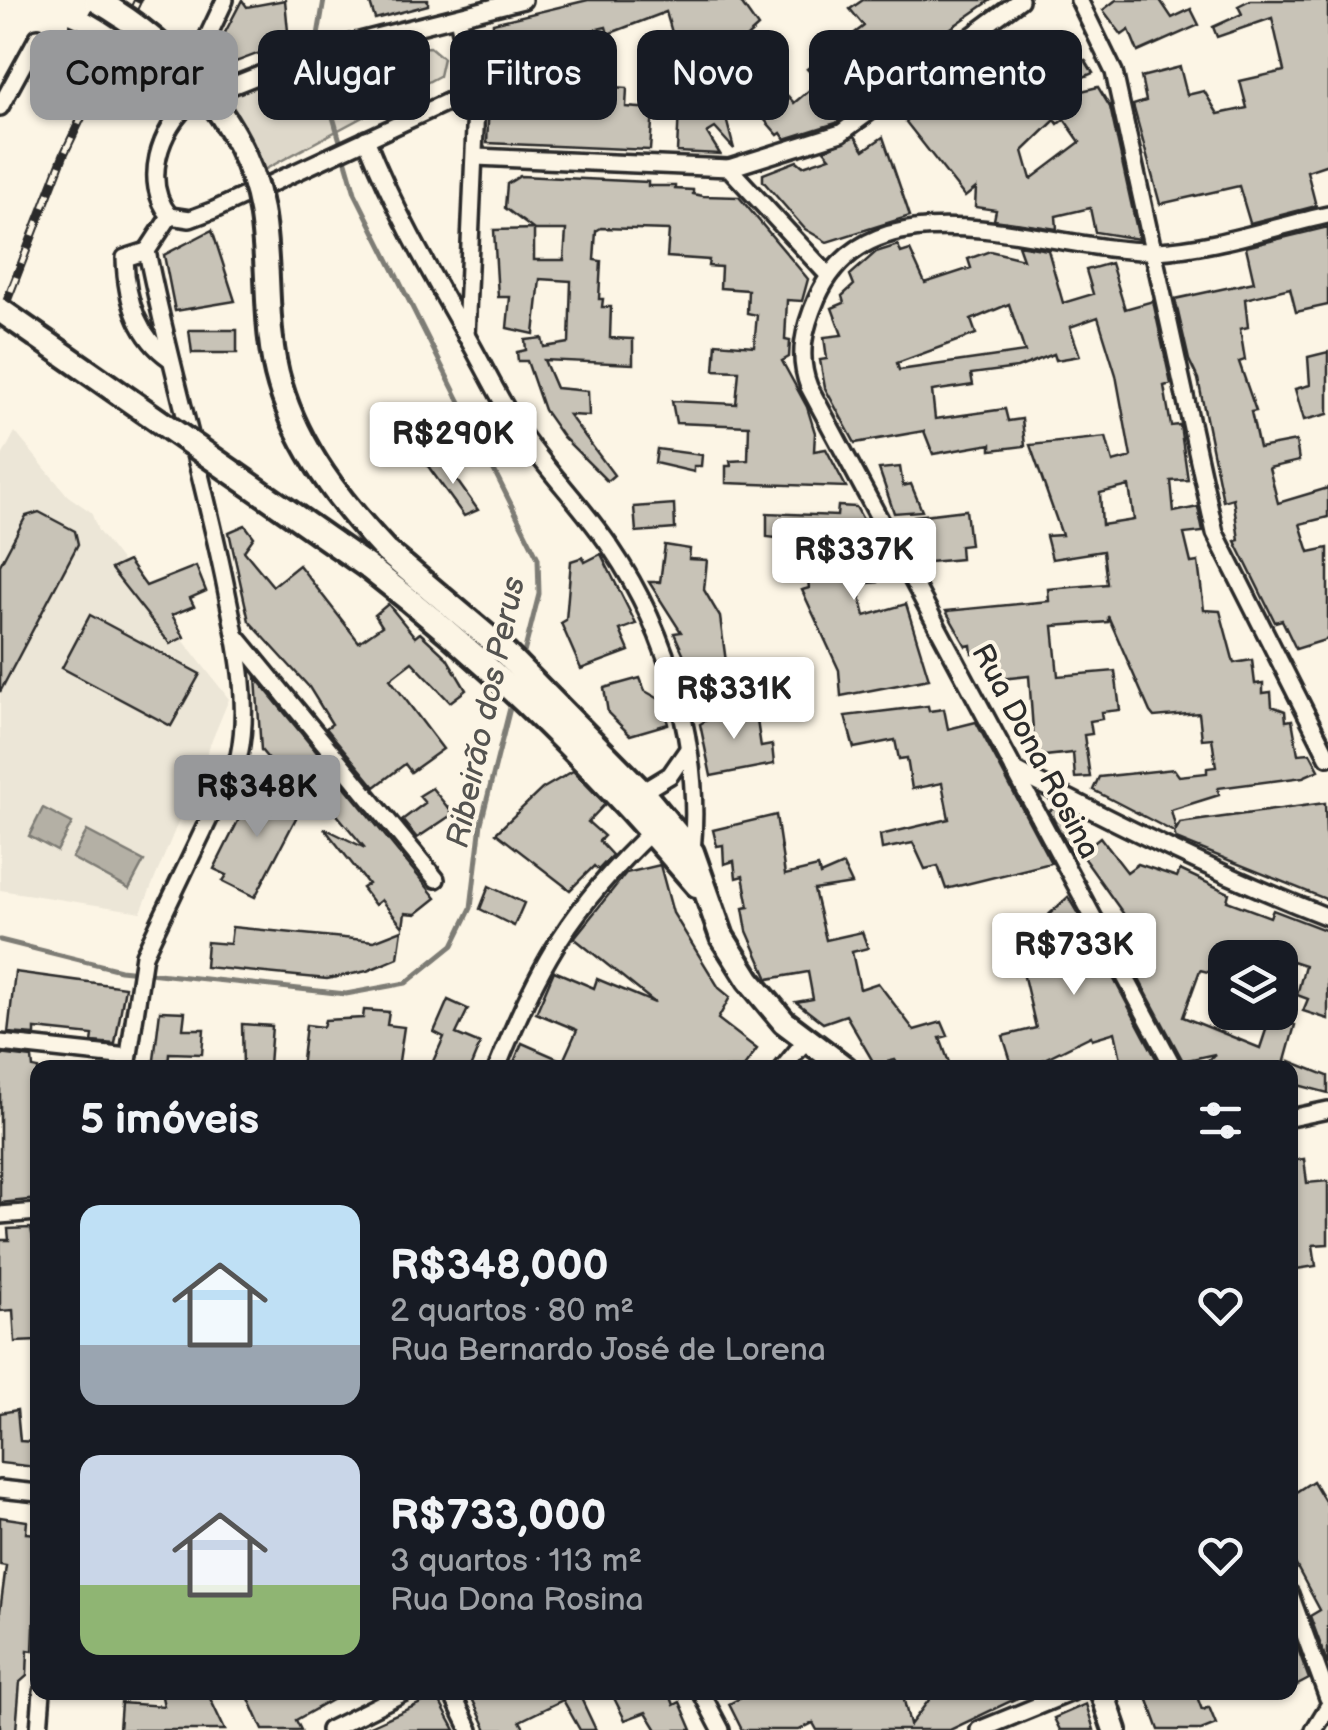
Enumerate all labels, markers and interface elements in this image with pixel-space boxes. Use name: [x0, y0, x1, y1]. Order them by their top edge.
chip: Comprar: [30, 30, 238, 120]
chip: Alugar: [258, 30, 430, 120]
chip: Filtros: [450, 30, 617, 120]
chip: Novo: [637, 30, 789, 120]
chip: Apartamento: [809, 30, 1082, 120]
pin: R$290K: [372, 402, 534, 487]
text: R$290K: [392, 415, 514, 454]
pin: R$337K: [773, 518, 935, 603]
text: R$337K: [794, 531, 914, 570]
water label: Ribeirão dos Perus: [439, 573, 534, 851]
street label: Rua Dona Rosina: [963, 638, 1107, 865]
pin: R$331K: [653, 657, 815, 742]
text: R$331K: [676, 670, 792, 709]
pin: R$348K: [176, 755, 338, 840]
text: R$348K: [196, 768, 318, 807]
pin: R$733K: [993, 913, 1155, 998]
text: R$733K: [1014, 926, 1134, 965]
map controls: [1208, 940, 1298, 1030]
button: layers: [1208, 940, 1298, 1030]
icon: filters: [1193, 1093, 1248, 1148]
text: 5 imóveis: [80, 1095, 259, 1146]
text: R$348,000: [390, 1241, 609, 1292]
icon: home: [160, 1245, 280, 1365]
icon: heart: [1193, 1278, 1248, 1333]
text: 2 quartos · 80 m²: [390, 1292, 634, 1331]
text: Rua Bernardo José de Lorena: [390, 1331, 826, 1370]
text: R$733,000: [390, 1491, 607, 1542]
icon: home: [160, 1495, 280, 1615]
icon: heart: [1193, 1528, 1248, 1583]
text: 3 quartos · 113 m²: [390, 1542, 642, 1581]
text: Rua Dona Rosina: [390, 1581, 644, 1620]

